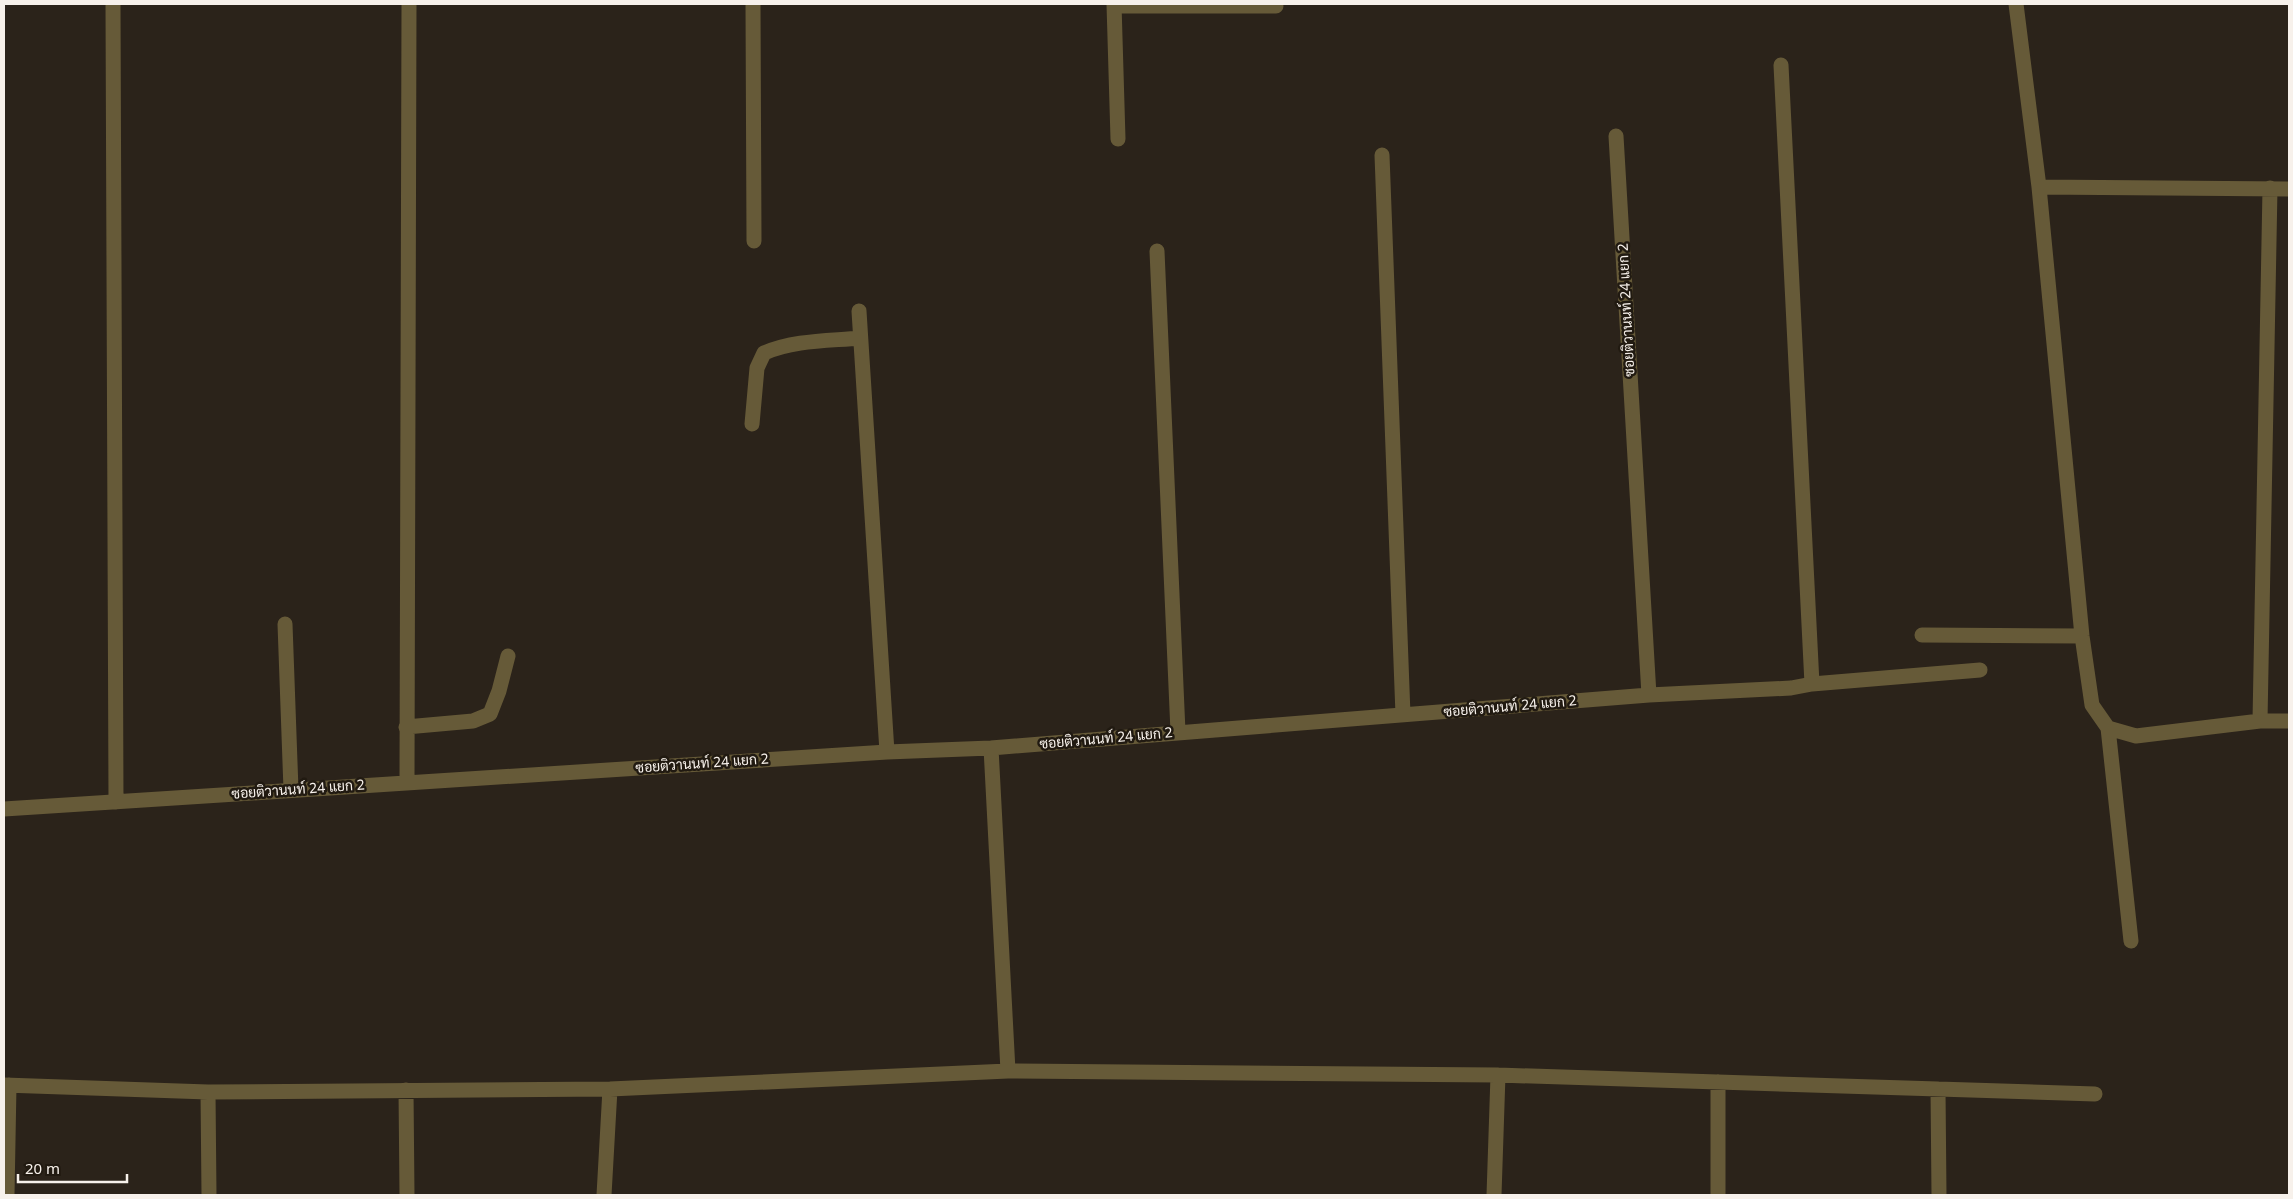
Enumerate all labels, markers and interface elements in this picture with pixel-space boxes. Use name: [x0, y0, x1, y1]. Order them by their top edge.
street label: ซอยติวานนท์ 24 แยก 2: [1613, 243, 1638, 377]
street label: ซอยติวานนท์ 24 แยก 2: [1443, 690, 1577, 721]
street label: ซอยติวานนท์ 24 แยก 2: [1039, 722, 1173, 753]
street label: ซอยติวานนท์ 24 แยก 2: [635, 748, 769, 777]
street label: ซอยติวานนท์ 24 แยก 2: [231, 774, 365, 803]
scale bar: [18, 1152, 126, 1184]
text: 20 m: [25, 1158, 60, 1178]

